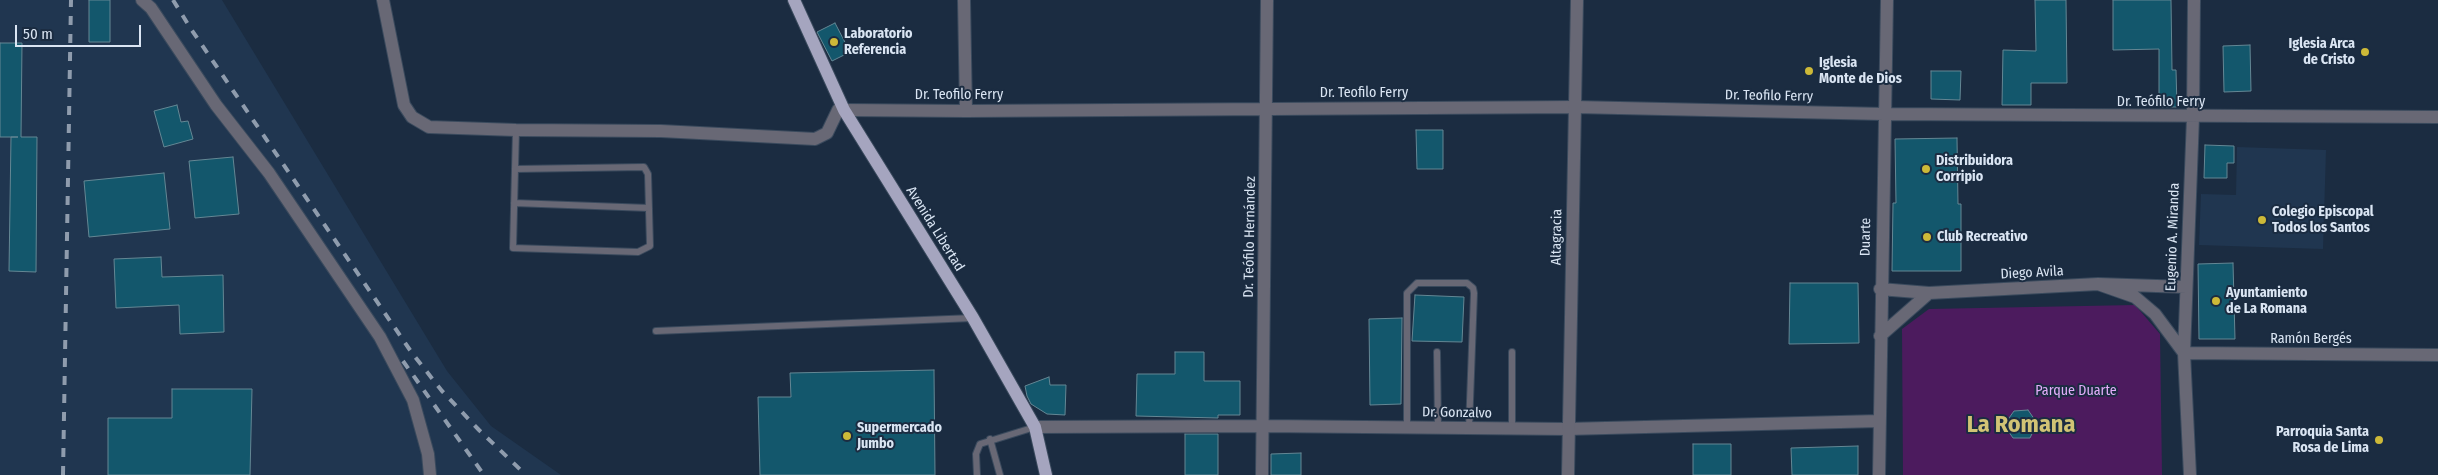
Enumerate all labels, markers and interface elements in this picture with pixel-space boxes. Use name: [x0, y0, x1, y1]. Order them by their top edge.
scale bar: [18, 15, 144, 47]
text: 50 m: [23, 25, 53, 43]
place label: Laboratorio Referencia: [844, 26, 913, 58]
marker: Laboratorio Referencia: [828, 36, 840, 48]
place label: Iglesia Arca de Cristo: [2289, 36, 2355, 68]
marker: Iglesia Arca de Cristo: [2359, 46, 2371, 58]
place label: Iglesia Monte de Dios: [1819, 55, 1902, 88]
marker: Iglesia Monte de Dios: [1803, 65, 1815, 77]
street label: Dr. Teofilo Ferry: [1320, 85, 1408, 101]
street label: Dr. Teofilo Ferry: [915, 87, 1003, 103]
street label: Dr. Teofilo Ferry: [1725, 87, 1813, 105]
street label: Dr. Teófilo Ferry: [2117, 94, 2205, 110]
place label: Distribuidora Corripio: [1936, 153, 2013, 186]
marker: Distribuidora Corripio: [1920, 163, 1932, 175]
street label: Dr. Teófilo Hernández: [1241, 176, 1259, 298]
street label: Eugenio A. Miranda: [2163, 182, 2183, 292]
street label: Avenida Libertad: [902, 183, 968, 275]
place label: Colegio Episcopal Todos los Santos: [2272, 204, 2374, 236]
street label: Altagracia: [1548, 209, 1566, 265]
marker: Colegio Episcopal Todos los Santos: [2256, 214, 2268, 226]
street label: Duarte: [1857, 218, 1875, 256]
place label: Club Recreativo: [1937, 229, 2028, 245]
marker: Club Recreativo: [1921, 231, 1933, 243]
street label: Diego Avila: [2000, 263, 2064, 283]
place label: Ayuntamiento de La Romana: [2226, 285, 2308, 318]
marker: Ayuntamiento de La Romana: [2210, 295, 2222, 307]
street label: Ramón Bergés: [2270, 331, 2352, 347]
park label: Parque Duarte: [2035, 383, 2117, 399]
street label: Dr. Gonzalvo: [1422, 404, 1492, 422]
district label: La Romana: [1967, 411, 2075, 439]
place label: Supermercado Jumbo: [857, 420, 942, 452]
place label: Parroquia Santa Rosa de Lima: [2276, 424, 2369, 457]
marker: Supermercado Jumbo: [841, 430, 853, 442]
marker: Parroquia Santa Rosa de Lima: [2373, 434, 2385, 446]

